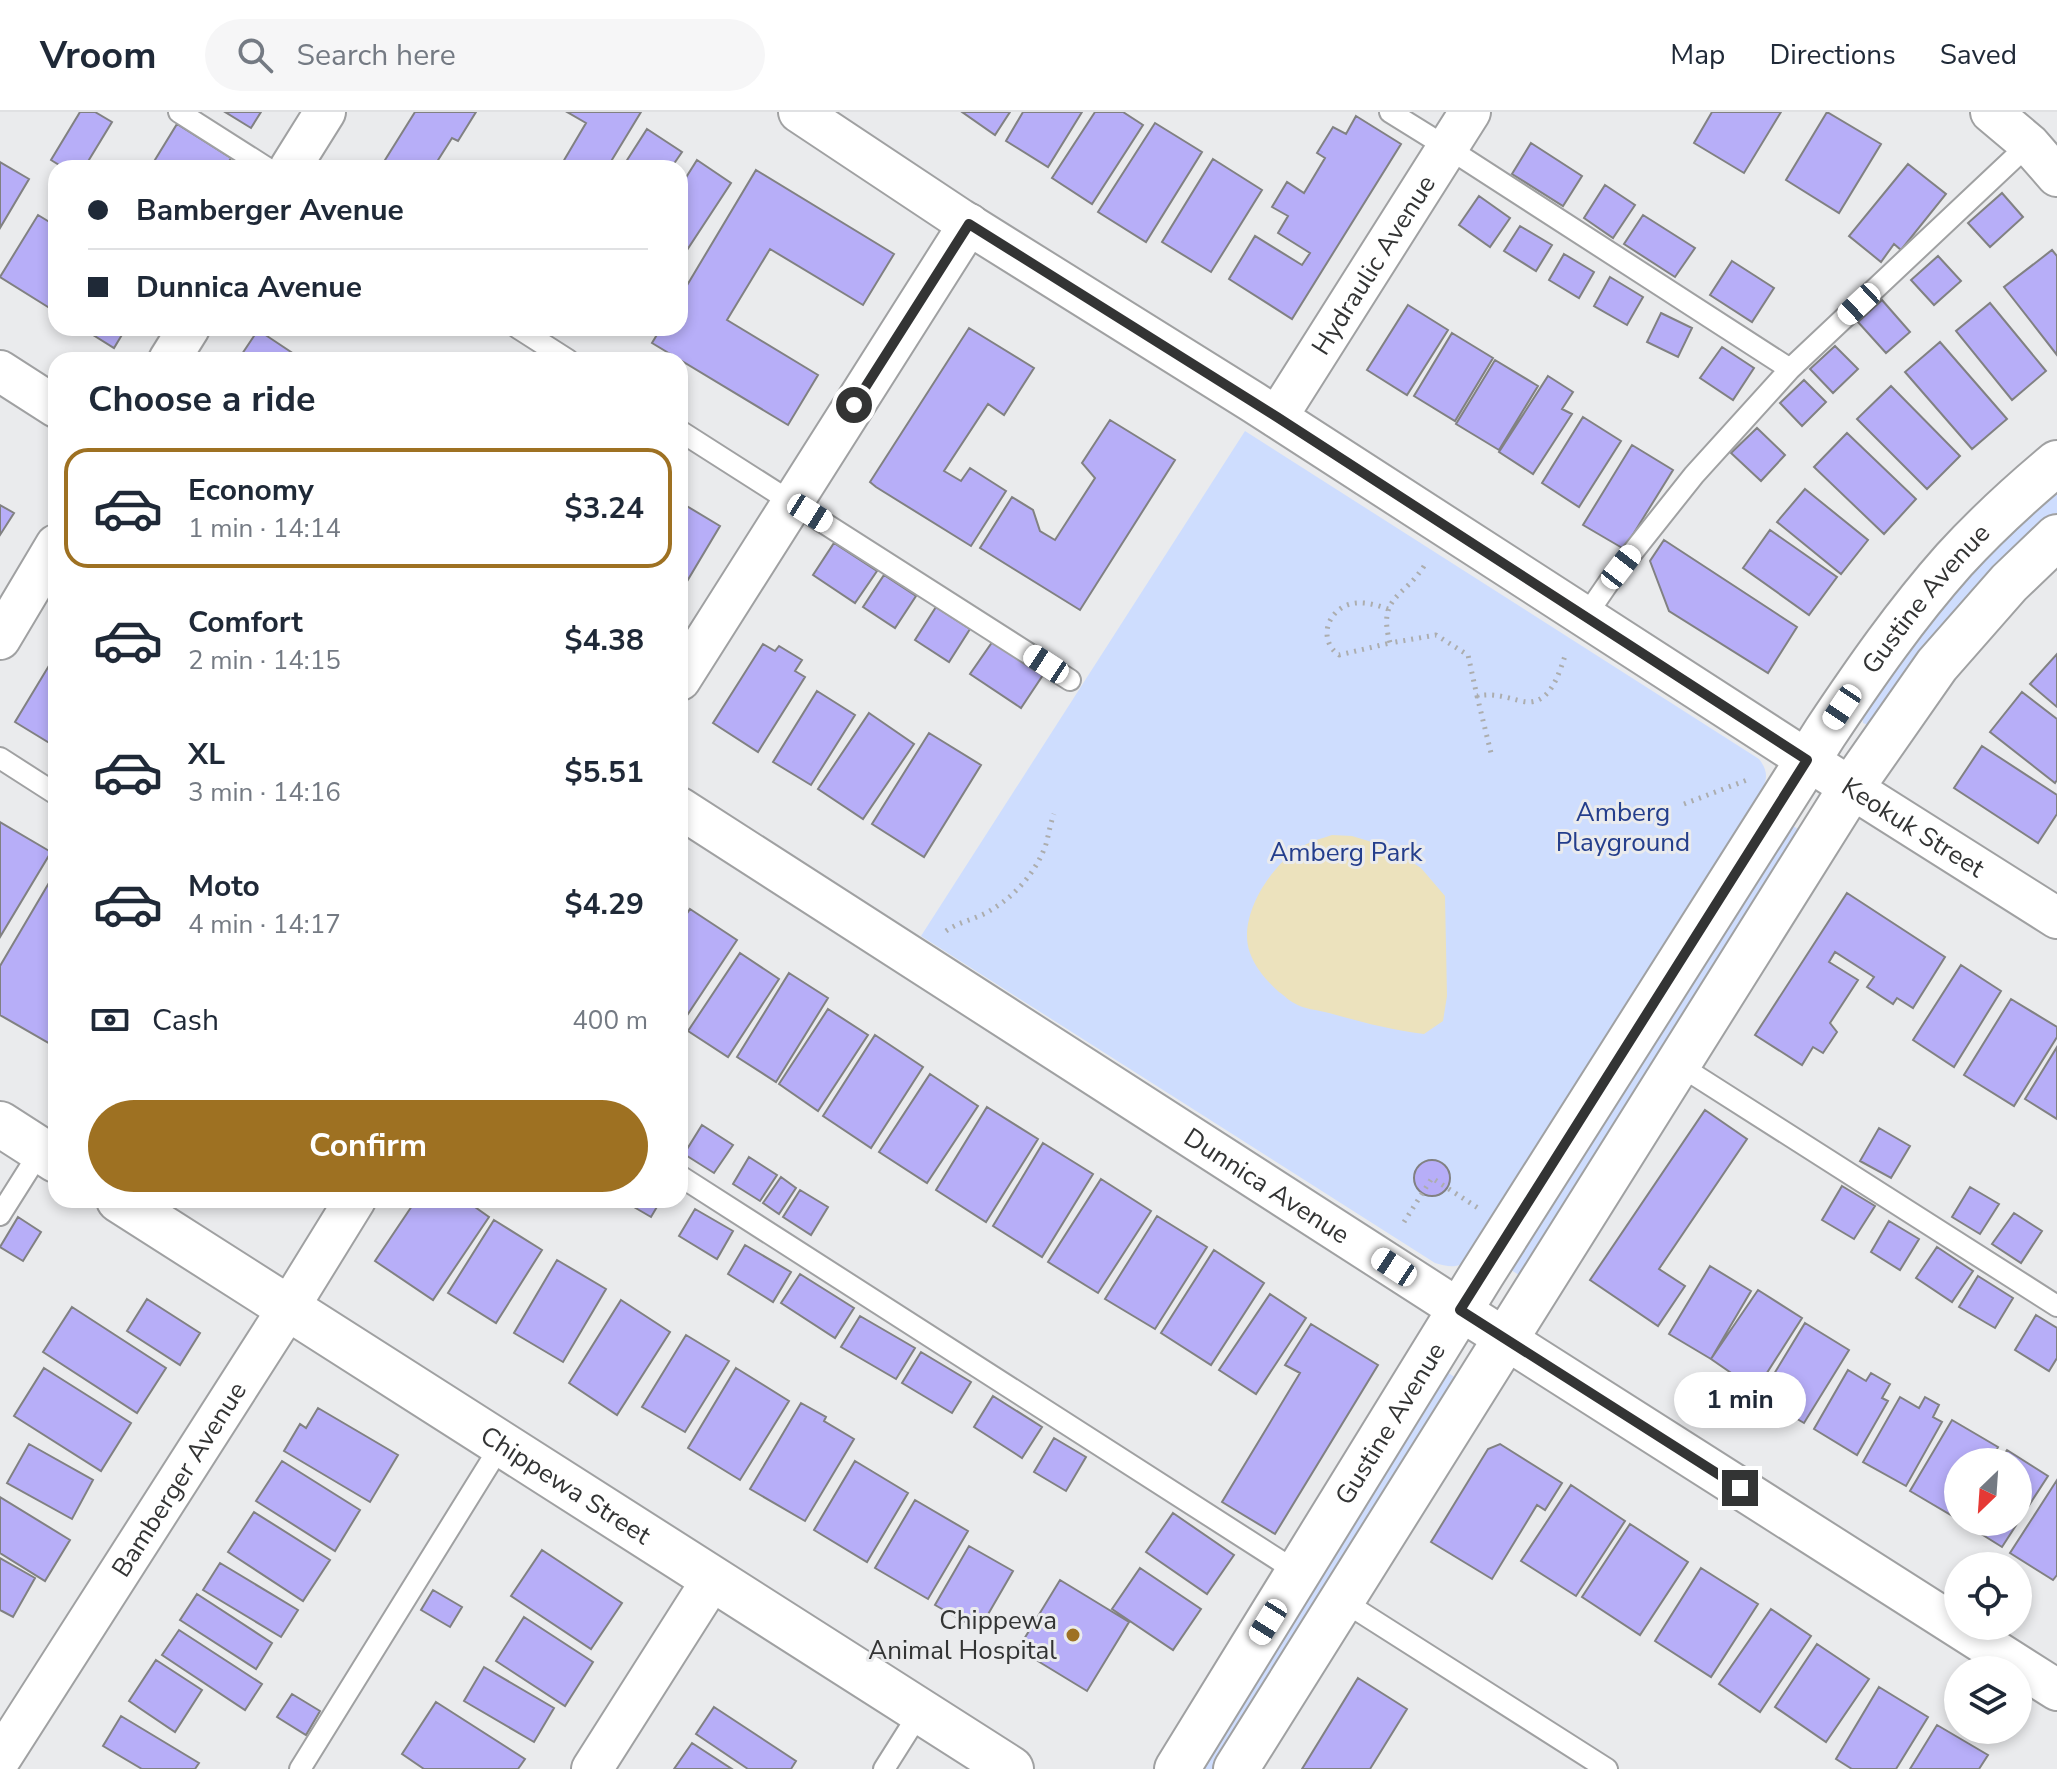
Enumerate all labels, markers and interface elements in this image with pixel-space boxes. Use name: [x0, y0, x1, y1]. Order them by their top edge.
search box: [205, 19, 765, 91]
text: Vroom: [40, 30, 157, 81]
icon: search: [233, 33, 277, 77]
text: Search here: [297, 35, 456, 76]
text: Map: [1670, 36, 1725, 74]
text: Directions: [1769, 36, 1896, 74]
text: Saved: [1940, 36, 2017, 74]
street label: Hydraulic Avenue: [1304, 168, 1444, 362]
text: Bamberger Avenue: [136, 190, 404, 231]
text: Dunnica Avenue: [136, 267, 362, 308]
car: [1833, 279, 1885, 329]
text: Choose a ride: [88, 375, 316, 424]
route start: [836, 387, 872, 423]
text: Economy: [188, 470, 314, 511]
icon: car: [92, 472, 164, 544]
text: $3.24: [565, 488, 644, 529]
car: [783, 490, 837, 536]
text: 1 min · 14:14: [188, 511, 341, 546]
street label: Gustine Avenue: [1854, 516, 1998, 681]
car: [1597, 541, 1645, 593]
text: Comfort: [188, 602, 303, 643]
icon: car: [92, 604, 164, 676]
text: $4.38: [565, 620, 644, 661]
car: [1019, 641, 1073, 687]
text: 2 min · 14:15: [188, 643, 341, 678]
car: [1819, 680, 1865, 734]
text: XL: [188, 734, 225, 775]
icon: car: [92, 736, 164, 808]
text: $5.51: [565, 752, 644, 793]
street label: Keokuk Street: [1835, 769, 1992, 886]
text: 3 min · 14:16: [188, 775, 341, 810]
park label: Amberg Playground: [1556, 795, 1690, 860]
park label: Amberg Park: [1269, 835, 1424, 870]
text: Moto: [188, 866, 260, 907]
icon: car: [92, 868, 164, 940]
text: $4.29: [565, 884, 644, 925]
text: 4 min · 14:17: [188, 907, 341, 942]
icon: cash: [88, 998, 132, 1042]
text: Cash: [152, 1000, 219, 1041]
text: 400 m: [572, 1003, 648, 1038]
button: Confirm: [88, 1100, 648, 1192]
street label: Dunnica Avenue: [1177, 1120, 1356, 1252]
car: [1367, 1244, 1421, 1290]
street label: Gustine Avenue: [1327, 1336, 1454, 1511]
callout: 1 min: [1674, 1372, 1806, 1428]
street label: Bamberger Avenue: [104, 1375, 255, 1584]
text: 1 min: [1706, 1382, 1774, 1417]
street label: Chippewa Street: [474, 1418, 658, 1553]
north arrow: [1944, 1448, 2032, 1536]
map controls: [1944, 1448, 2032, 1744]
route end: [1722, 1470, 1758, 1506]
button: locate: [1944, 1552, 2032, 1640]
car: [1245, 1595, 1291, 1649]
place label: Chippewa Animal Hospital: [868, 1603, 1057, 1668]
marker: Chippewa Animal Hospital: [1064, 1626, 1082, 1644]
button: layers: [1944, 1656, 2032, 1744]

